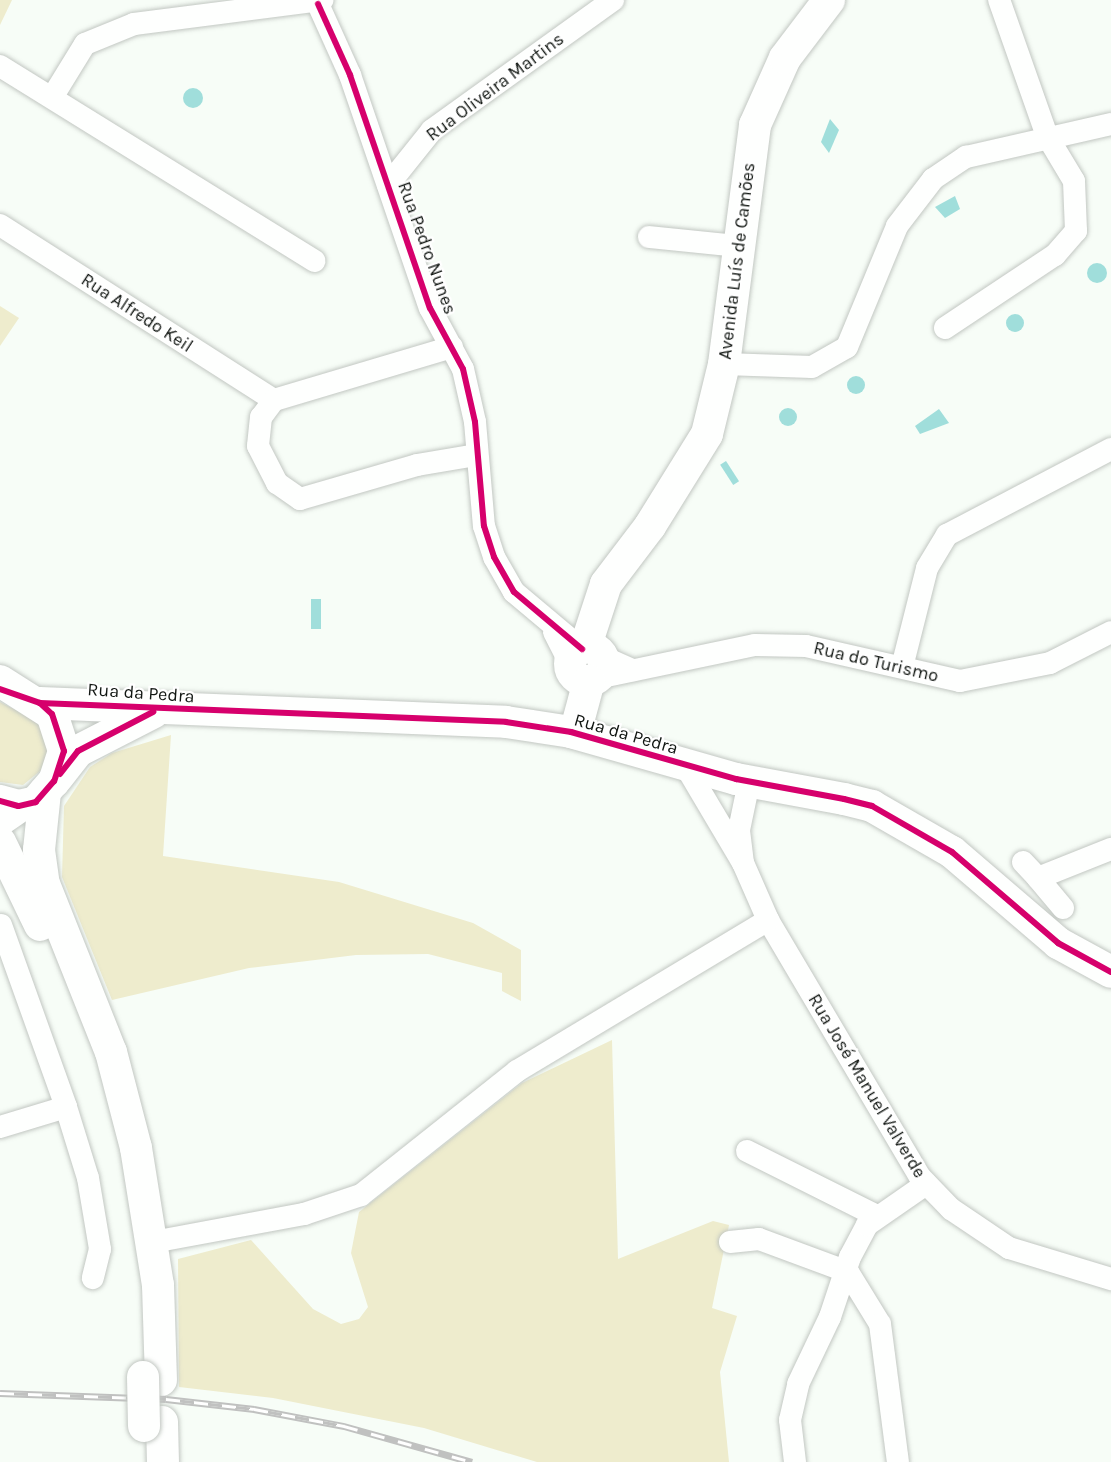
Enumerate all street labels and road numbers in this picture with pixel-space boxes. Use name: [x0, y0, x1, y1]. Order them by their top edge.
street label: Rua Oliveira Martins: [422, 28, 568, 146]
street label: Avenida Luís de Camões: [714, 161, 760, 361]
street label: Rua Pedro Nunes: [393, 179, 461, 317]
street label: Rua Alfredo Keil: [77, 269, 197, 357]
street label: Rua do Turismo: [811, 637, 941, 687]
street label: Rua da Pedra: [87, 678, 195, 708]
street label: Rua da Pedra: [571, 709, 681, 759]
street label: Rua José Manuel Valverde: [803, 990, 931, 1182]

